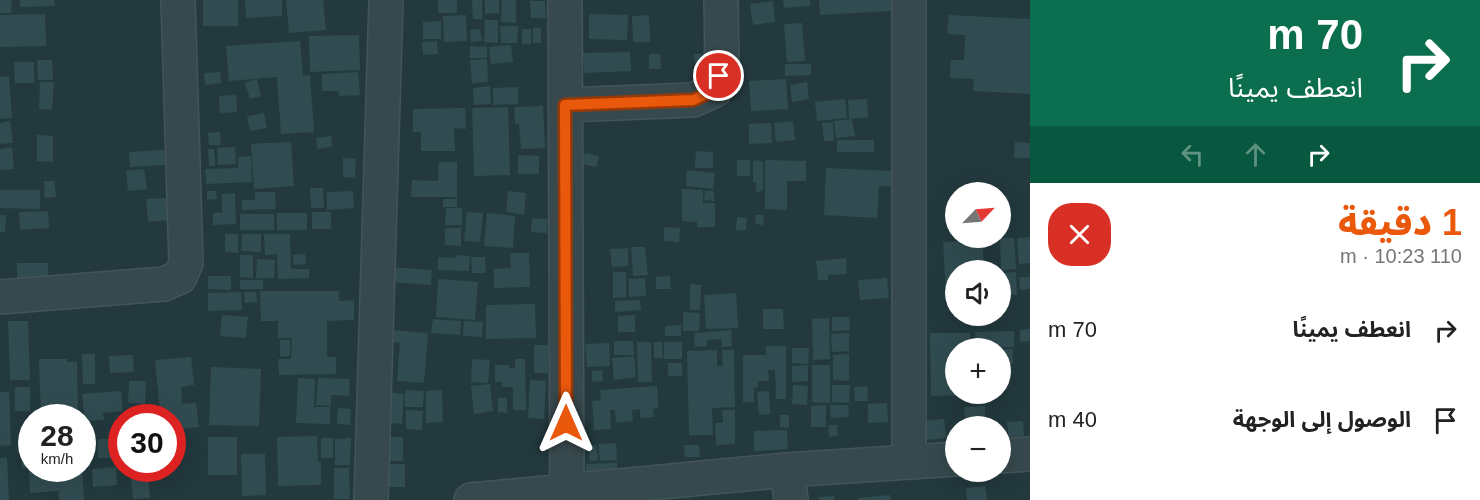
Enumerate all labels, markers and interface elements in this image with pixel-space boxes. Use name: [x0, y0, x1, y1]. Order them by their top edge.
text: 70 m: [1267, 11, 1363, 58]
icon: right: [1384, 24, 1462, 102]
pin: [693, 50, 744, 101]
icon: arrive: [702, 59, 735, 92]
text: انعطف يمينًا: [1228, 73, 1363, 103]
icon: left: [1176, 138, 1209, 171]
icon: ahead: [1239, 138, 1272, 171]
icon: right: [1302, 138, 1335, 171]
north arrow: [945, 182, 1011, 248]
map controls: [945, 182, 1011, 482]
text: 1 دقيقة: [1338, 202, 1462, 243]
button: close: [1048, 203, 1111, 266]
text: 110 m · 10:23: [1340, 245, 1462, 267]
button: sound: [945, 260, 1011, 326]
icon: right: [1429, 314, 1462, 347]
text: 70 m: [1048, 317, 1097, 342]
text: انعطف يمينًا: [1292, 317, 1411, 342]
button: +: [945, 338, 1011, 404]
position arrow: [534, 391, 598, 455]
speed limit sign: 30: [108, 404, 186, 482]
icon: arrive: [1429, 404, 1462, 437]
text: 40 m: [1048, 407, 1097, 432]
text: الوصول إلى الوجهة: [1233, 407, 1411, 432]
button: −: [945, 416, 1011, 482]
text: 28: [40, 419, 74, 452]
text: km/h: [41, 450, 73, 467]

